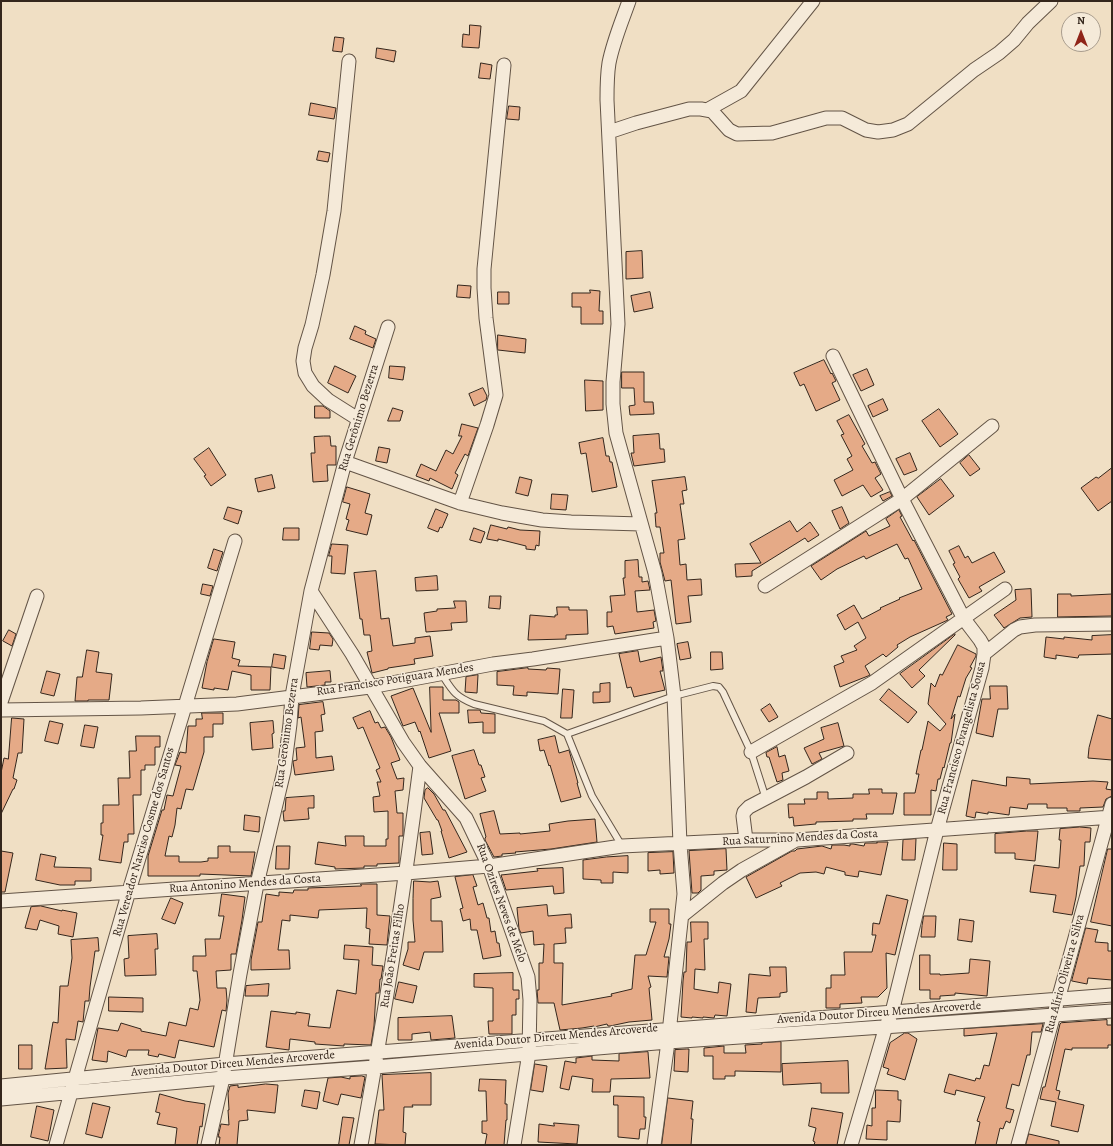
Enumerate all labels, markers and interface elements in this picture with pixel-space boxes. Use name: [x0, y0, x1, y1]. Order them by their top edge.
north arrow: [1061, 12, 1101, 52]
text: N: [1077, 13, 1085, 28]
street label: Rua Gerônimo Bezerra: [336, 363, 382, 473]
street label: Rua Francisco Potiguara Mendes: [315, 660, 475, 700]
street label: Rua Francisco Evangelista Sousa: [935, 660, 989, 816]
street label: Rua Gerônimo Bezerra: [272, 677, 302, 789]
street label: Rua Vereador Narciso Cosme dos Santos: [110, 746, 178, 938]
street label: Rua Saturnino Mendes da Costa: [722, 827, 878, 849]
street label: Rua Ozires Neves de Melo: [473, 842, 529, 964]
street label: Rua Antonino Mendes da Costa: [168, 871, 322, 897]
street label: Rua João Freitas Filho: [378, 903, 408, 1009]
street label: Rua Alírio Oliveira e Silva: [1042, 913, 1088, 1035]
street label: Avenida Doutor Dirceu Mendes Arcoverde: [776, 999, 982, 1027]
street label: Avenida Doutor Dirceu Mendes Arcoverde: [453, 1021, 659, 1053]
street label: Avenida Doutor Dirceu Mendes Arcoverde: [130, 1048, 336, 1080]

